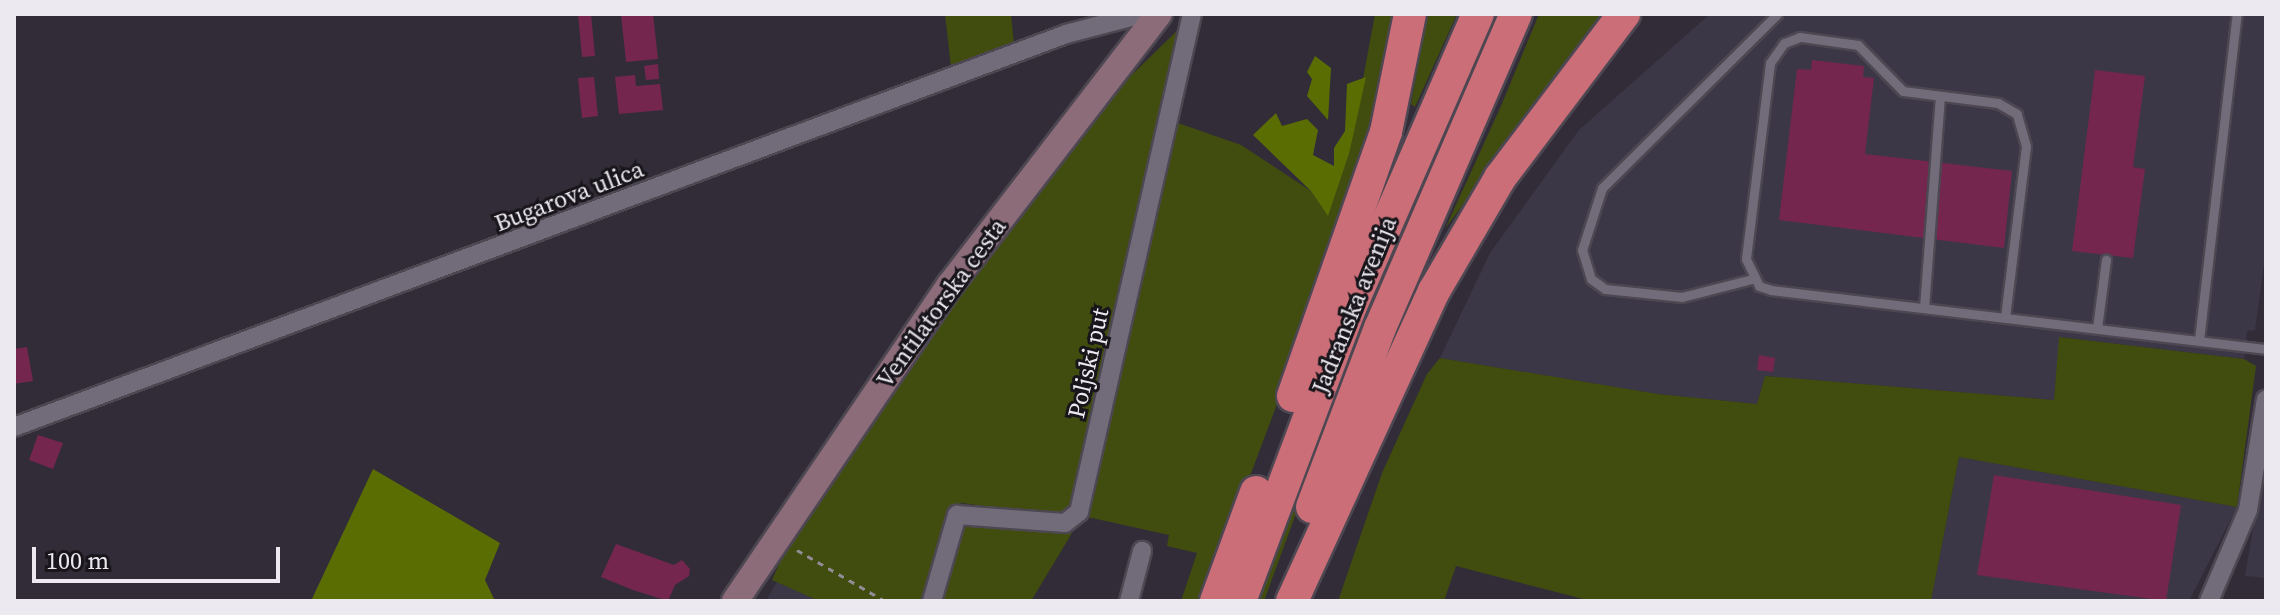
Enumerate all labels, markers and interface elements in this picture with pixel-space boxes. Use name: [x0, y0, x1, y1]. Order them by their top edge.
street label: Bugarova ulica: [490, 154, 648, 238]
street label: Jadranska avenija: [1305, 212, 1403, 398]
street label: Ventilatorska cesta: [870, 213, 1012, 393]
street label: Poljski put: [1061, 305, 1115, 421]
scale bar: [36, 531, 284, 581]
text: 100 m: [46, 544, 109, 577]

